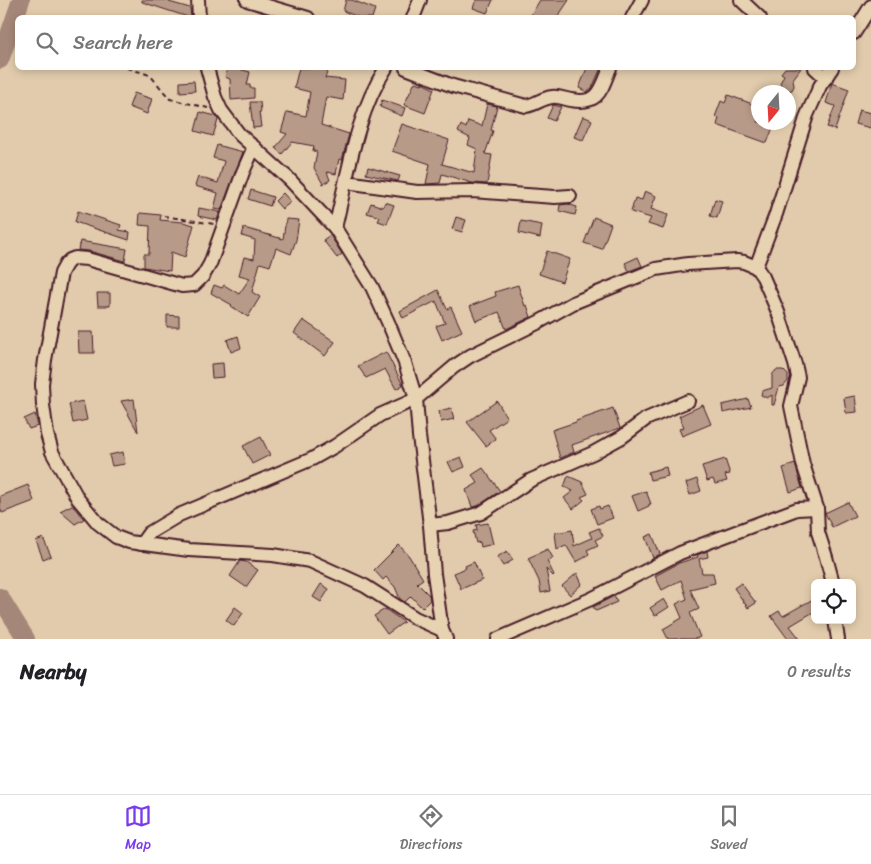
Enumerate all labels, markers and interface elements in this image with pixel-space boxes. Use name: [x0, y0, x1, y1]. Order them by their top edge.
search box: [15, 15, 856, 70]
text: Search here: [73, 26, 173, 59]
icon: search: [33, 29, 61, 57]
north arrow: [751, 85, 796, 130]
map controls: [811, 579, 856, 624]
button: locate: [811, 579, 856, 624]
text: Nearby: [20, 653, 86, 691]
text: 0 results: [787, 657, 851, 686]
tab: Map: [124, 802, 152, 857]
tab: Directions: [400, 802, 462, 857]
tab: Saved: [710, 802, 747, 857]

